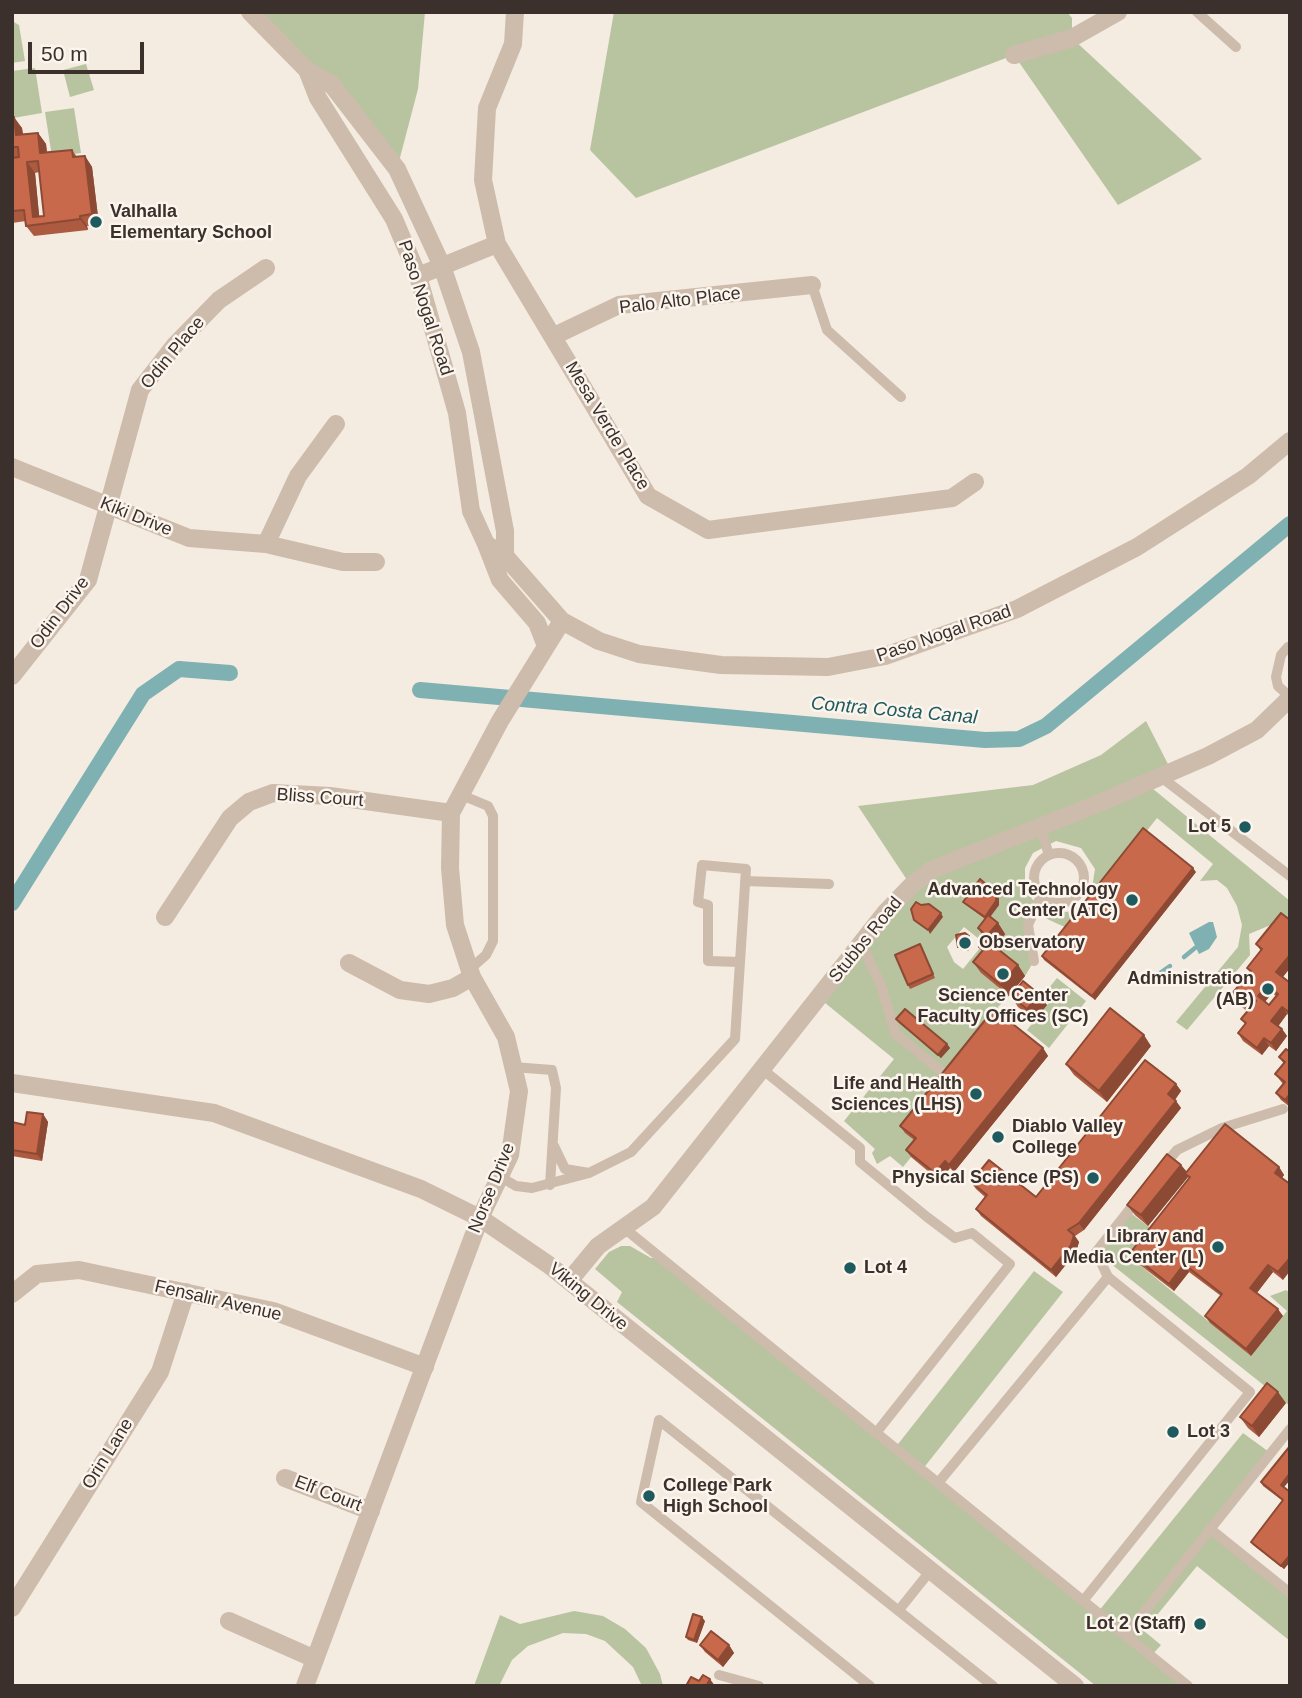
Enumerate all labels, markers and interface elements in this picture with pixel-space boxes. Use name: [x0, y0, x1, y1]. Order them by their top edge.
scale bar: [32, 28, 147, 72]
text: 50 m: [41, 42, 88, 65]
place label: Valhalla Elementary School: [110, 201, 272, 244]
marker: Valhalla Elementary School: [88, 214, 104, 230]
street label: Paso Nogal Road: [393, 238, 457, 378]
street label: Palo Alto Place: [618, 283, 742, 319]
street label: Odin Place: [136, 312, 210, 394]
street label: Mesa Verde Place: [560, 358, 654, 494]
street label: Kiki Drive: [97, 493, 175, 541]
street label: Odin Drive: [26, 573, 94, 653]
street label: Paso Nogal Road: [874, 601, 1014, 667]
water label: Contra Costa Canal: [810, 692, 978, 730]
street label: Bliss Court: [276, 784, 364, 812]
place label: Lot 5: [1188, 816, 1231, 838]
marker: Lot 5: [1237, 819, 1253, 835]
place label: Advanced Technology Center (ATC): [927, 879, 1118, 922]
marker: Advanced Technology Center (ATC): [1124, 892, 1140, 908]
street label: Stubbs Road: [825, 893, 907, 987]
place label: Observatory: [979, 932, 1085, 954]
marker: Observatory: [957, 935, 973, 951]
marker: Science Center Faculty Offices (SC): [995, 966, 1011, 982]
place label: Administration (AB): [1127, 968, 1254, 1010]
marker: Administration (AB): [1260, 981, 1276, 997]
place label: Science Center Faculty Offices (SC): [917, 985, 1089, 1028]
place label: Life and Health Sciences (LHS): [831, 1073, 962, 1116]
marker: Life and Health Sciences (LHS): [968, 1086, 984, 1102]
place label: Diablo Valley College: [1012, 1116, 1123, 1158]
marker: Diablo Valley College: [990, 1129, 1006, 1145]
street label: Norse Drive: [464, 1140, 520, 1236]
place label: Physical Science (PS): [892, 1167, 1079, 1189]
marker: Physical Science (PS): [1085, 1170, 1101, 1186]
place label: Library and Media Center (L): [1063, 1226, 1204, 1268]
marker: Library and Media Center (L): [1210, 1239, 1226, 1255]
place label: Lot 4: [864, 1257, 907, 1279]
street label: Viking Drive: [544, 1258, 632, 1336]
marker: Lot 4: [842, 1260, 858, 1276]
street label: Fensalir Avenue: [152, 1276, 284, 1326]
street label: Orin Lane: [78, 1415, 138, 1493]
place label: Lot 3: [1187, 1421, 1230, 1443]
marker: Lot 3: [1165, 1424, 1181, 1440]
street label: Elf Court: [291, 1471, 365, 1517]
place label: College Park High School: [663, 1475, 772, 1518]
marker: College Park High School: [641, 1488, 657, 1504]
place label: Lot 2 (Staff): [1086, 1613, 1186, 1635]
marker: Lot 2 (Staff): [1192, 1616, 1208, 1632]

